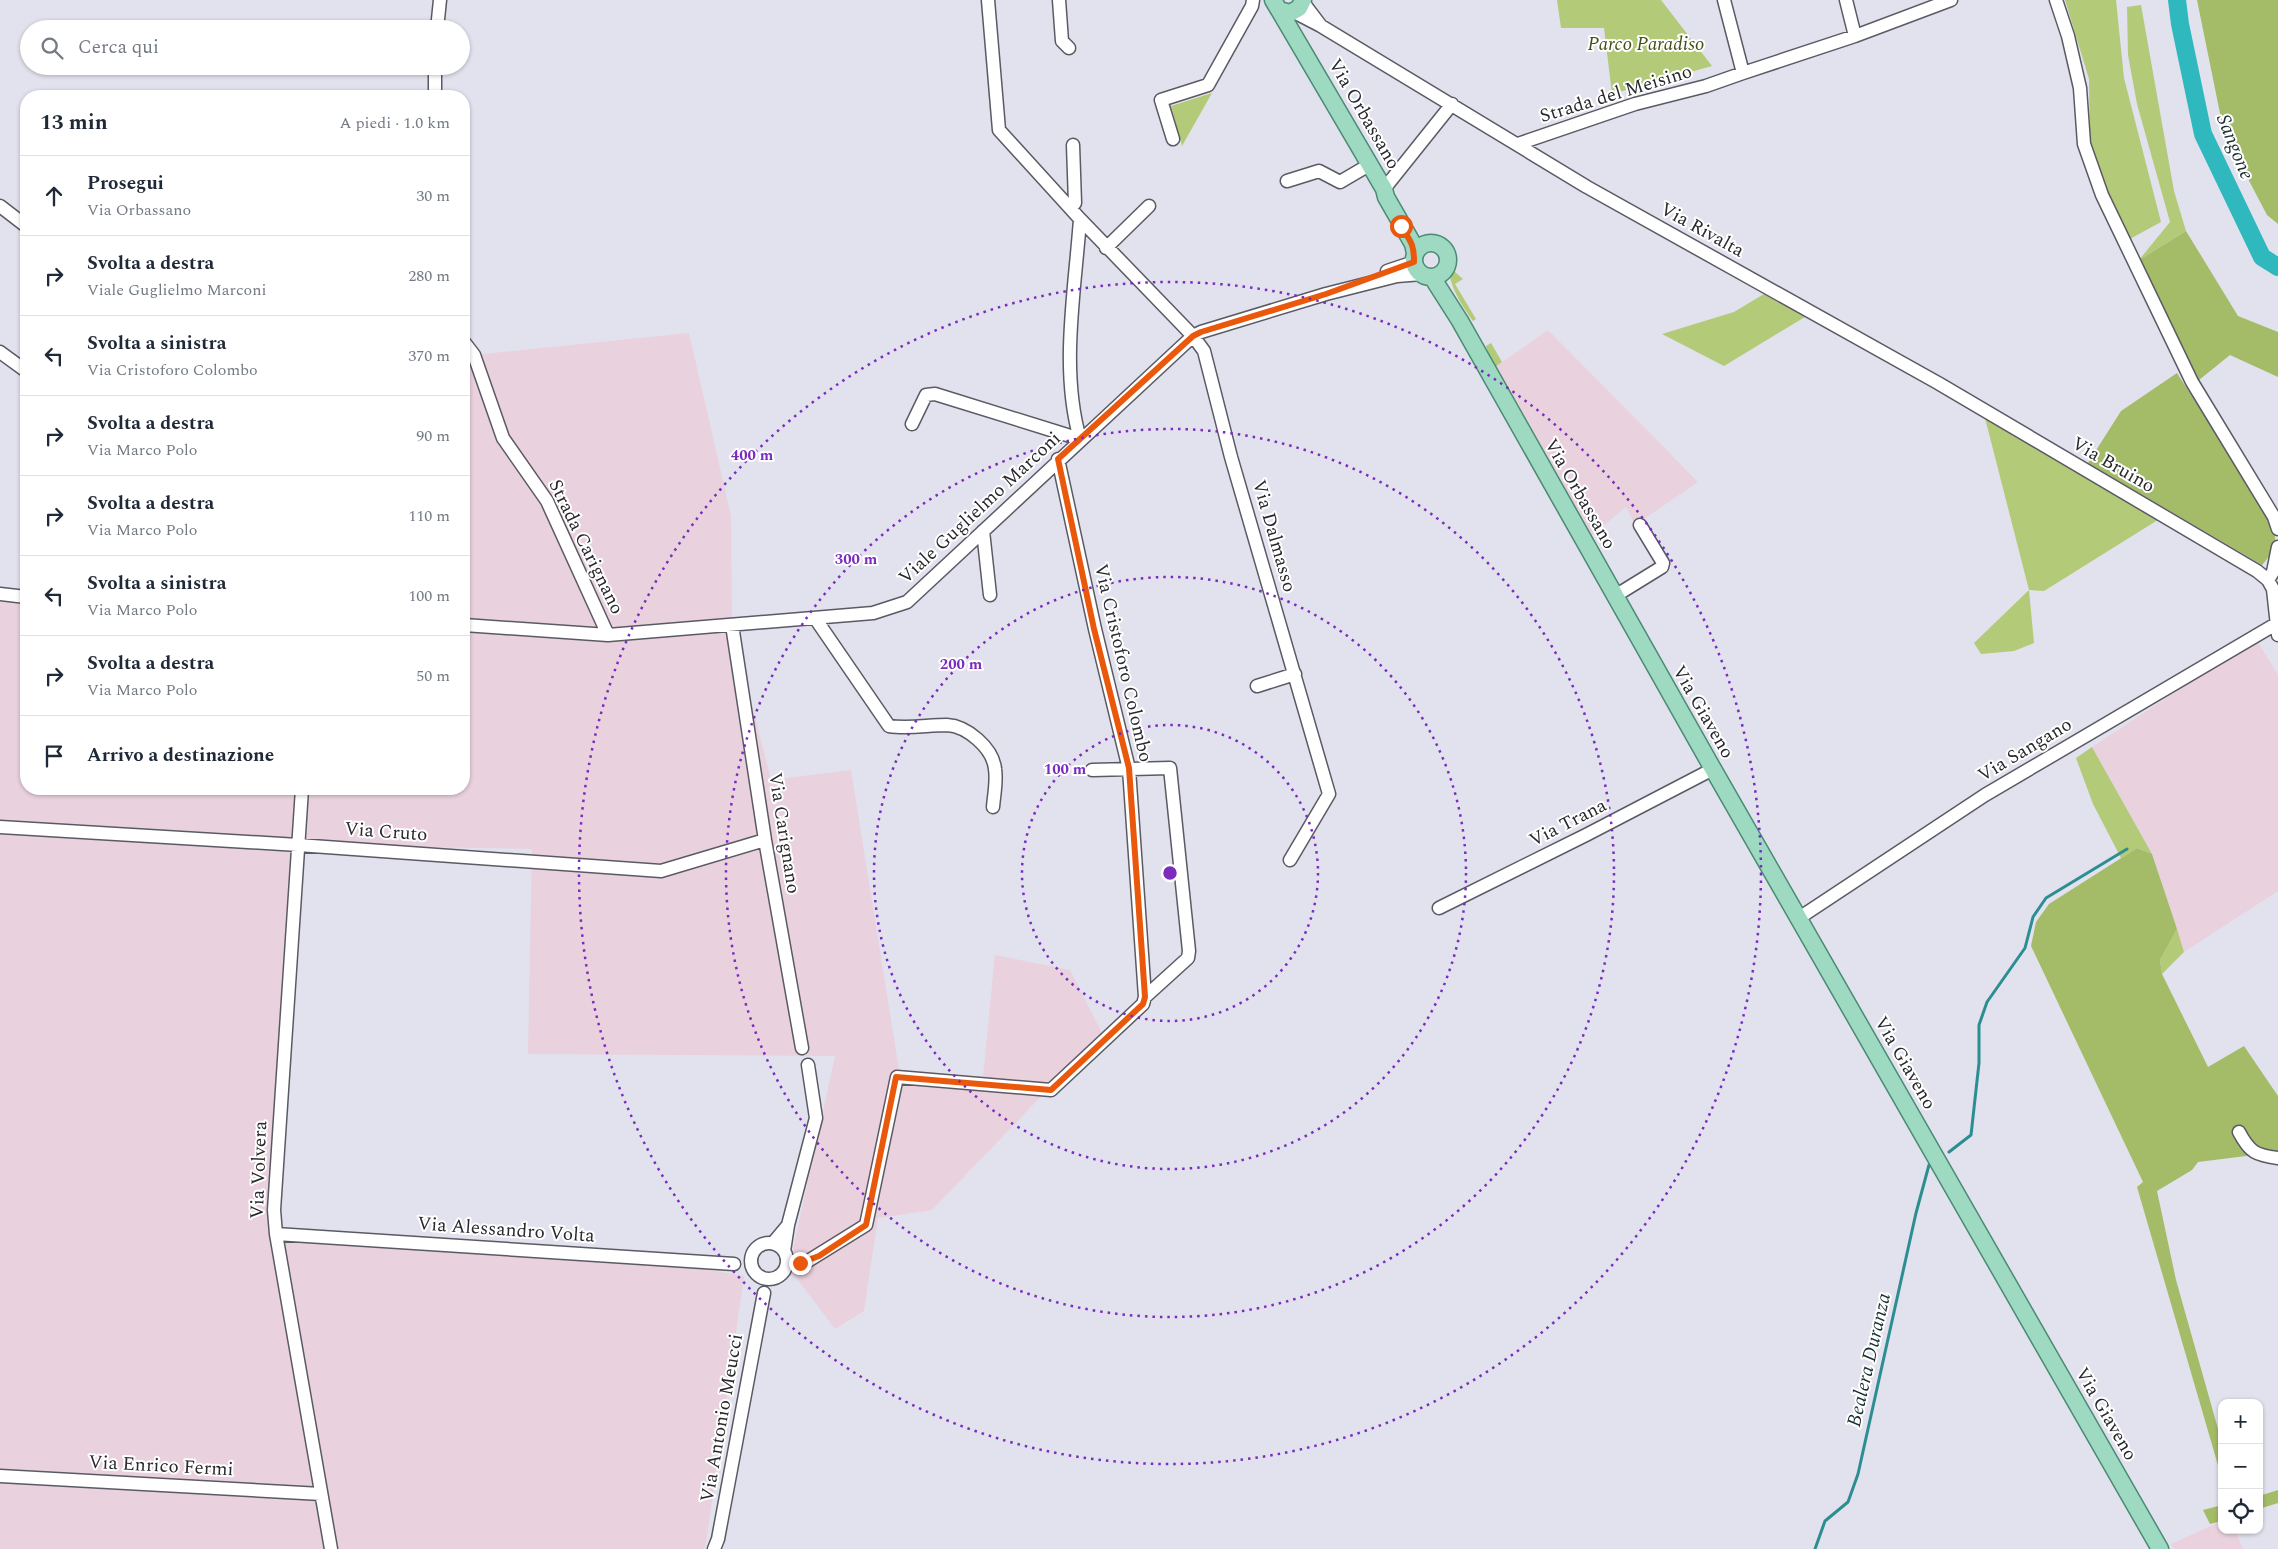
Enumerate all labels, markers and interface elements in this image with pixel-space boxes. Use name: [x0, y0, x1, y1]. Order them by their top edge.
search box: [20, 20, 470, 75]
park label: Parco Paradiso: [1587, 30, 1705, 59]
text: Cerca qui: [78, 33, 159, 62]
icon: search: [38, 34, 66, 62]
street label: Via Orbassano: [1320, 53, 1408, 175]
street label: Strada del Meisino: [1536, 57, 1696, 131]
text: 13 min: [40, 107, 108, 139]
water label: Sangone: [2208, 110, 2262, 184]
text: A piedi · 1.0 km: [340, 111, 450, 135]
text: Prosegui: [87, 169, 164, 198]
icon: ahead: [40, 182, 68, 210]
text: 30 m: [416, 184, 450, 208]
street label: Via Rivalta: [1655, 195, 1750, 265]
text: Via Orbassano: [87, 198, 191, 222]
route start: [1390, 215, 1413, 238]
text: Svolta a destra: [87, 249, 214, 278]
icon: right: [40, 262, 68, 290]
text: 280 m: [408, 264, 450, 288]
text: Viale Guglielmo Marconi: [87, 278, 267, 302]
text: Svolta a sinistra: [87, 329, 227, 358]
icon: left: [40, 342, 68, 370]
text: 370 m: [408, 344, 450, 368]
text: Via Cristoforo Colombo: [87, 358, 258, 382]
text: Svolta a destra: [87, 409, 214, 438]
icon: right: [40, 422, 68, 450]
text: 90 m: [416, 424, 450, 448]
street label: Viale Guglielmo Marconi: [892, 425, 1068, 591]
street label: Via Bruino: [2066, 429, 2160, 501]
street label: Via Orbassano: [1536, 433, 1624, 555]
text: Via Marco Polo: [87, 438, 197, 462]
text: 400 m: [731, 444, 774, 467]
street label: Strada Carignano: [541, 474, 631, 620]
street label: Via Dalmasso: [1244, 476, 1304, 596]
text: Svolta a destra: [87, 489, 214, 518]
icon: right: [40, 502, 68, 530]
text: 110 m: [408, 504, 450, 528]
text: Via Marco Polo: [87, 518, 197, 542]
text: 300 m: [835, 548, 878, 571]
street label: Via Cristoforo Colombo: [1086, 561, 1160, 765]
text: Svolta a sinistra: [87, 569, 227, 598]
icon: left: [40, 582, 68, 610]
text: 100 m: [408, 584, 450, 608]
text: Via Marco Polo: [87, 598, 197, 622]
text: Svolta a destra: [87, 649, 214, 678]
text: 200 m: [940, 653, 983, 676]
street label: Via Giaveno: [1665, 660, 1741, 764]
icon: right: [40, 662, 68, 690]
text: 50 m: [416, 664, 450, 688]
text: Via Marco Polo: [87, 678, 197, 702]
street label: Via Sangano: [1972, 710, 2078, 790]
text: Arrivo a destinazione: [87, 741, 274, 770]
icon: arrive: [40, 742, 68, 770]
text: 100 m: [1044, 758, 1087, 781]
street label: Via Carignano: [760, 770, 808, 896]
street label: Via Trana: [1524, 791, 1612, 855]
street label: Via Cruto: [344, 815, 428, 849]
centre of rings: [1161, 864, 1179, 882]
street label: Via Giaveno: [1867, 1011, 1943, 1115]
street label: Via Volvera: [243, 1120, 275, 1220]
street label: Via Alessandro Volta: [416, 1209, 596, 1251]
route end: [789, 1252, 812, 1275]
water label: Bealera Duranza: [1839, 1290, 1899, 1430]
street label: Via Antonio Meucci: [693, 1332, 751, 1504]
street label: Via Giaveno: [2068, 1362, 2144, 1466]
map controls: [2218, 1399, 2263, 1534]
button: +: [2218, 1399, 2263, 1444]
button: −: [2218, 1444, 2263, 1489]
street label: Via Enrico Fermi: [88, 1448, 234, 1484]
button: locate: [2218, 1489, 2263, 1534]

